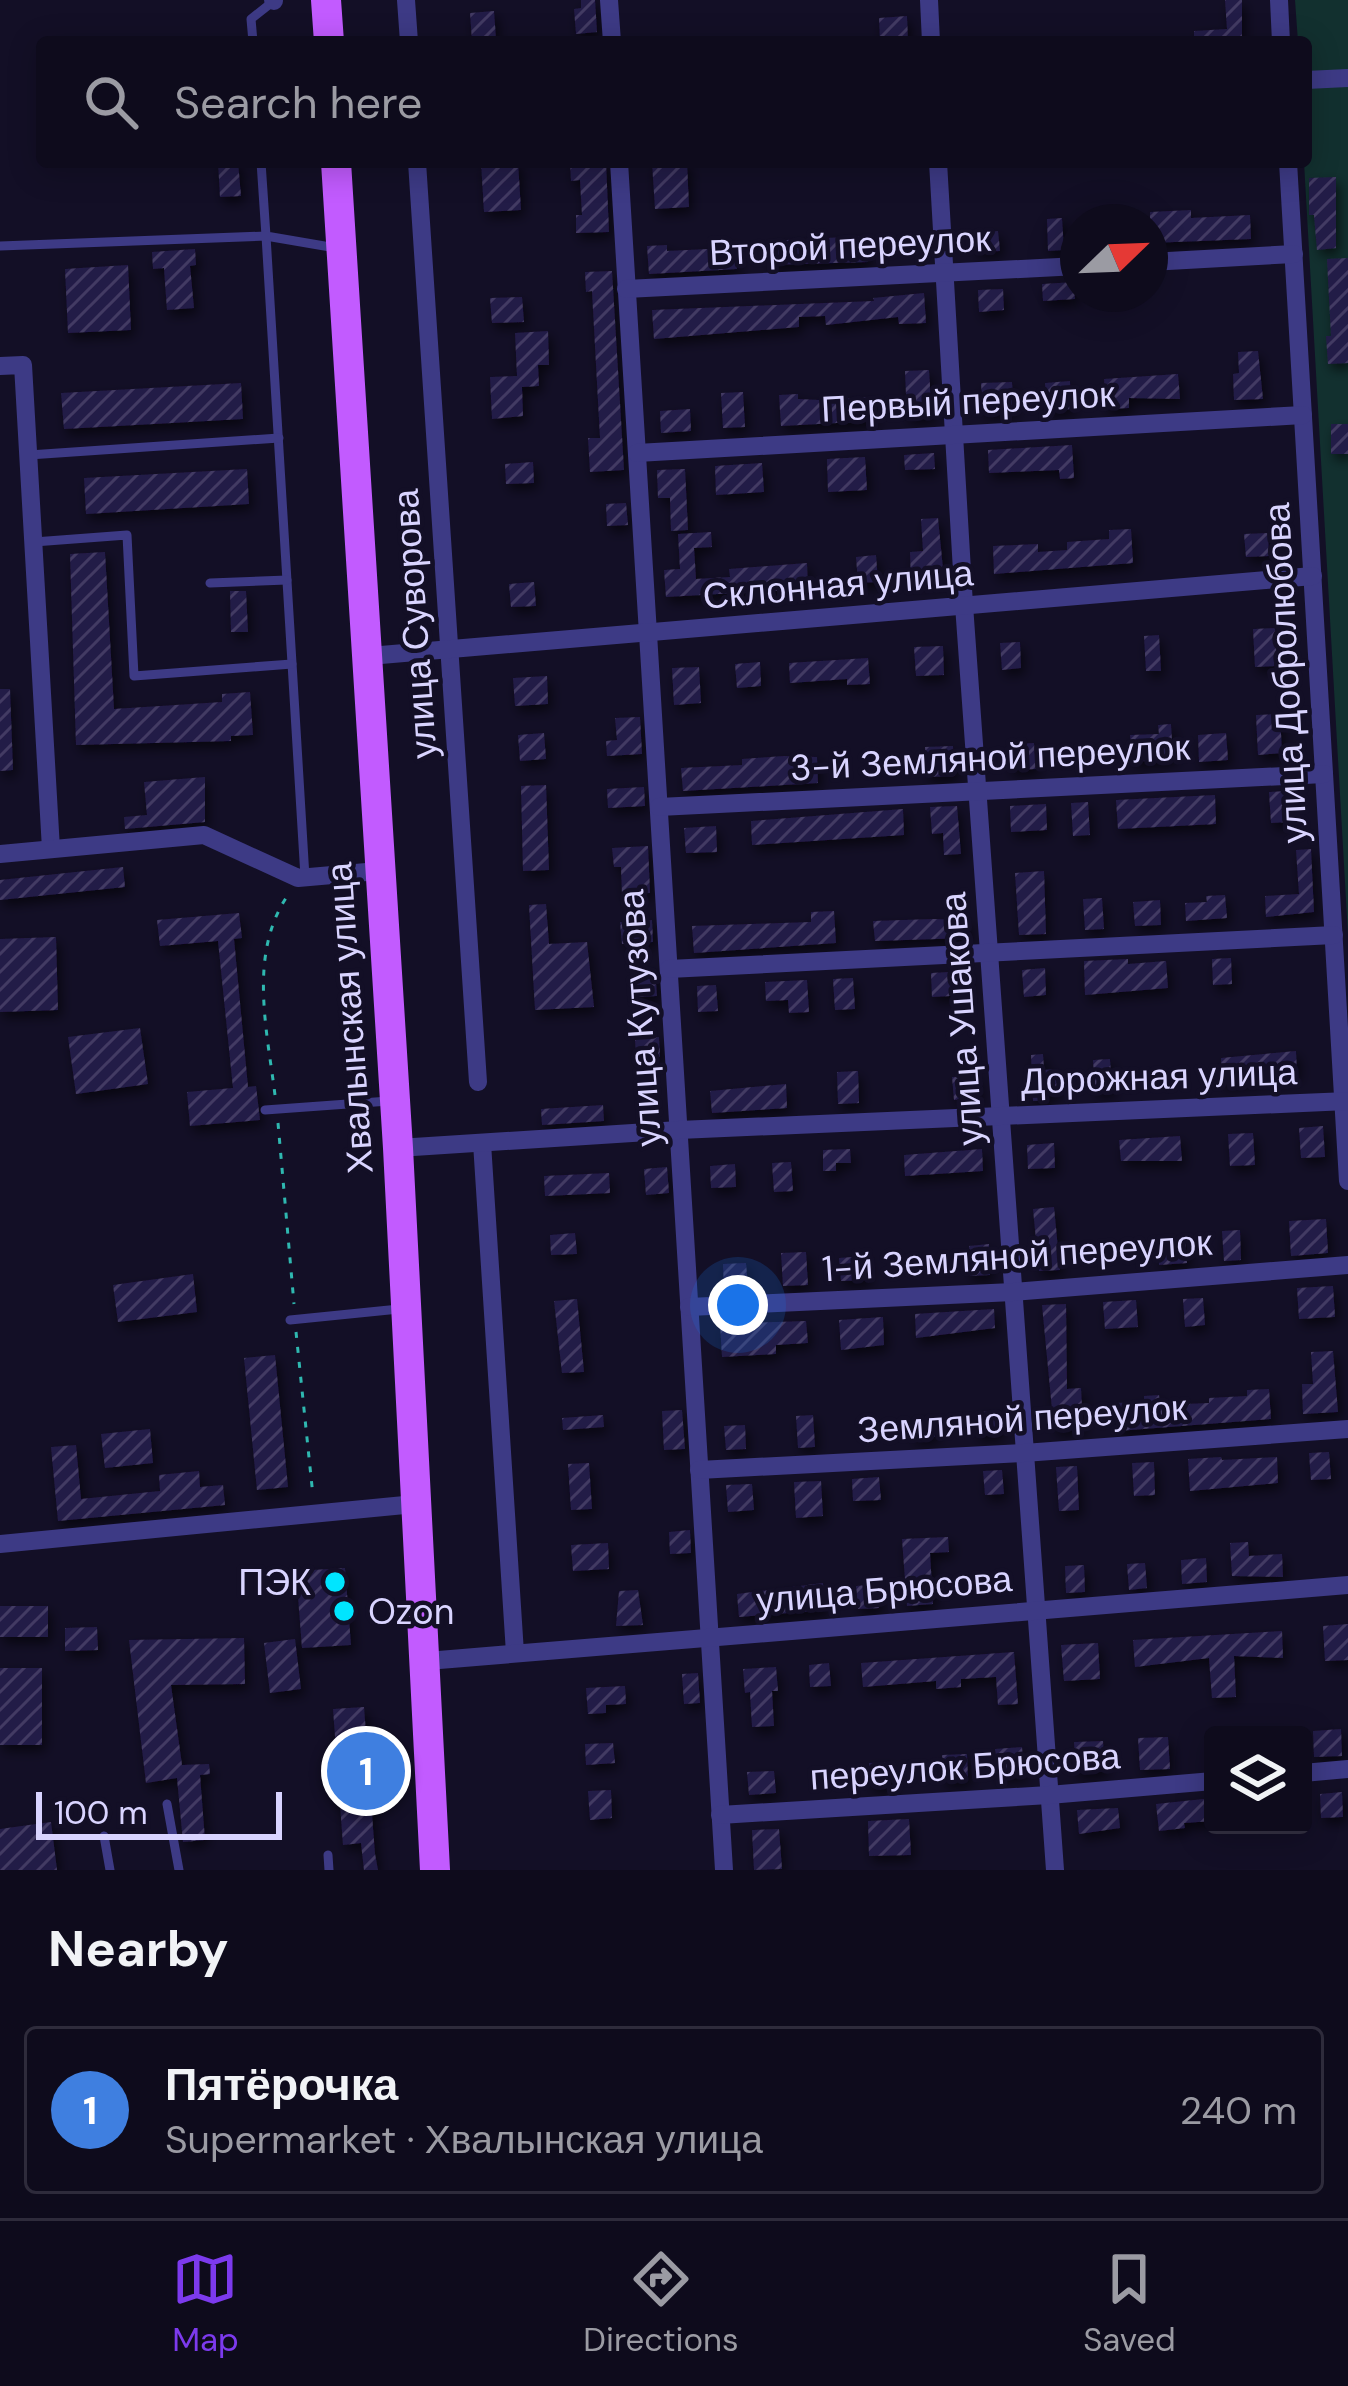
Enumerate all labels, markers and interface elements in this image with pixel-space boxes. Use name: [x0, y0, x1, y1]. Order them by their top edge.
search box: [36, 36, 1312, 168]
icon: search: [78, 69, 144, 135]
text: Search here: [174, 73, 422, 132]
north arrow: [1060, 204, 1168, 312]
street label: Второй переулок: [708, 215, 992, 276]
street label: Первый переулок: [820, 370, 1116, 433]
street label: улица Суворова: [382, 487, 447, 760]
street label: улица Добролюбова: [1253, 501, 1318, 844]
street label: Склонная улица: [701, 549, 976, 620]
street label: 3-й Земляной переулок: [789, 724, 1192, 791]
street label: Хвалынская улица: [315, 860, 384, 1175]
street label: улица Кутузова: [607, 887, 672, 1148]
street label: улица Ушакова: [929, 890, 994, 1147]
street label: Дорожная улица: [1020, 1048, 1299, 1105]
street label: 1-й Земляной переулок: [821, 1218, 1214, 1293]
your location: [708, 1275, 768, 1335]
street label: Земляной переулок: [856, 1384, 1189, 1453]
street label: улица Брюсова: [754, 1555, 1015, 1624]
place label: ПЭК: [238, 1559, 311, 1606]
marker: ПЭК: [322, 1569, 348, 1595]
place label: Ozon: [368, 1588, 454, 1635]
marker: Ozon: [331, 1598, 357, 1624]
pin: 1: [327, 1726, 405, 1816]
map controls: [1204, 1726, 1312, 1834]
button: layers: [1204, 1726, 1312, 1834]
street label: переулок Брюсова: [808, 1732, 1123, 1801]
scale bar: [36, 1786, 282, 1839]
text: 100 m: [54, 1791, 148, 1834]
text: Nearby: [48, 1915, 229, 1982]
text: Пятёрочка: [165, 2055, 398, 2114]
text: 1: [83, 2085, 97, 2136]
text: 240 m: [1180, 2085, 1297, 2136]
text: Supermarket · Хвалынская улица: [165, 2114, 763, 2165]
tab: Map: [172, 2246, 239, 2361]
tab: Directions: [583, 2246, 739, 2361]
tab: Saved: [1083, 2246, 1176, 2361]

